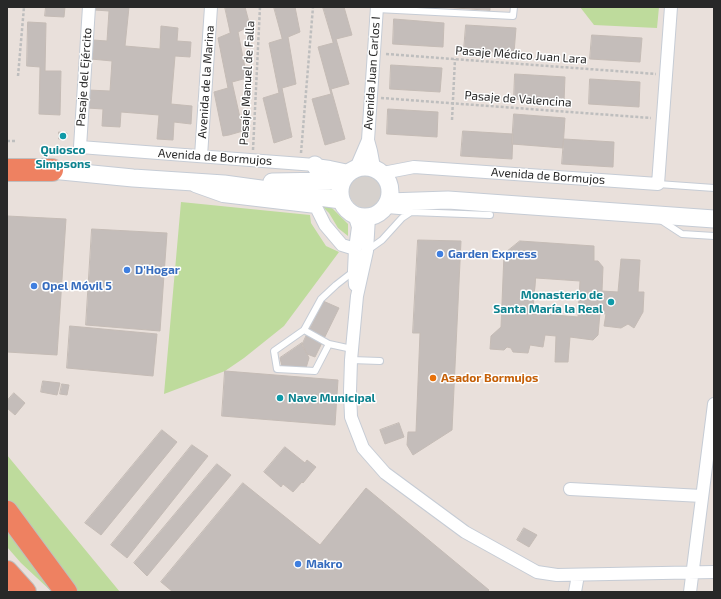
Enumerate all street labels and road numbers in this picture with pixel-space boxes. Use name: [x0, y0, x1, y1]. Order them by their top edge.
street label: Avenida Juan Carlos I: [361, 16, 383, 130]
street label: Pasaje Manuel de Falla: [237, 20, 257, 146]
street label: Avenida de la Marina: [195, 25, 217, 139]
street label: Pasaje del Ejército: [73, 27, 95, 127]
street label: Pasaje Médico Juan Lara: [455, 43, 587, 67]
street label: Pasaje de Valencina: [464, 88, 572, 110]
street label: Avenida de Bormujos: [157, 146, 273, 168]
street label: Avenida de Bormujos: [490, 165, 606, 187]

